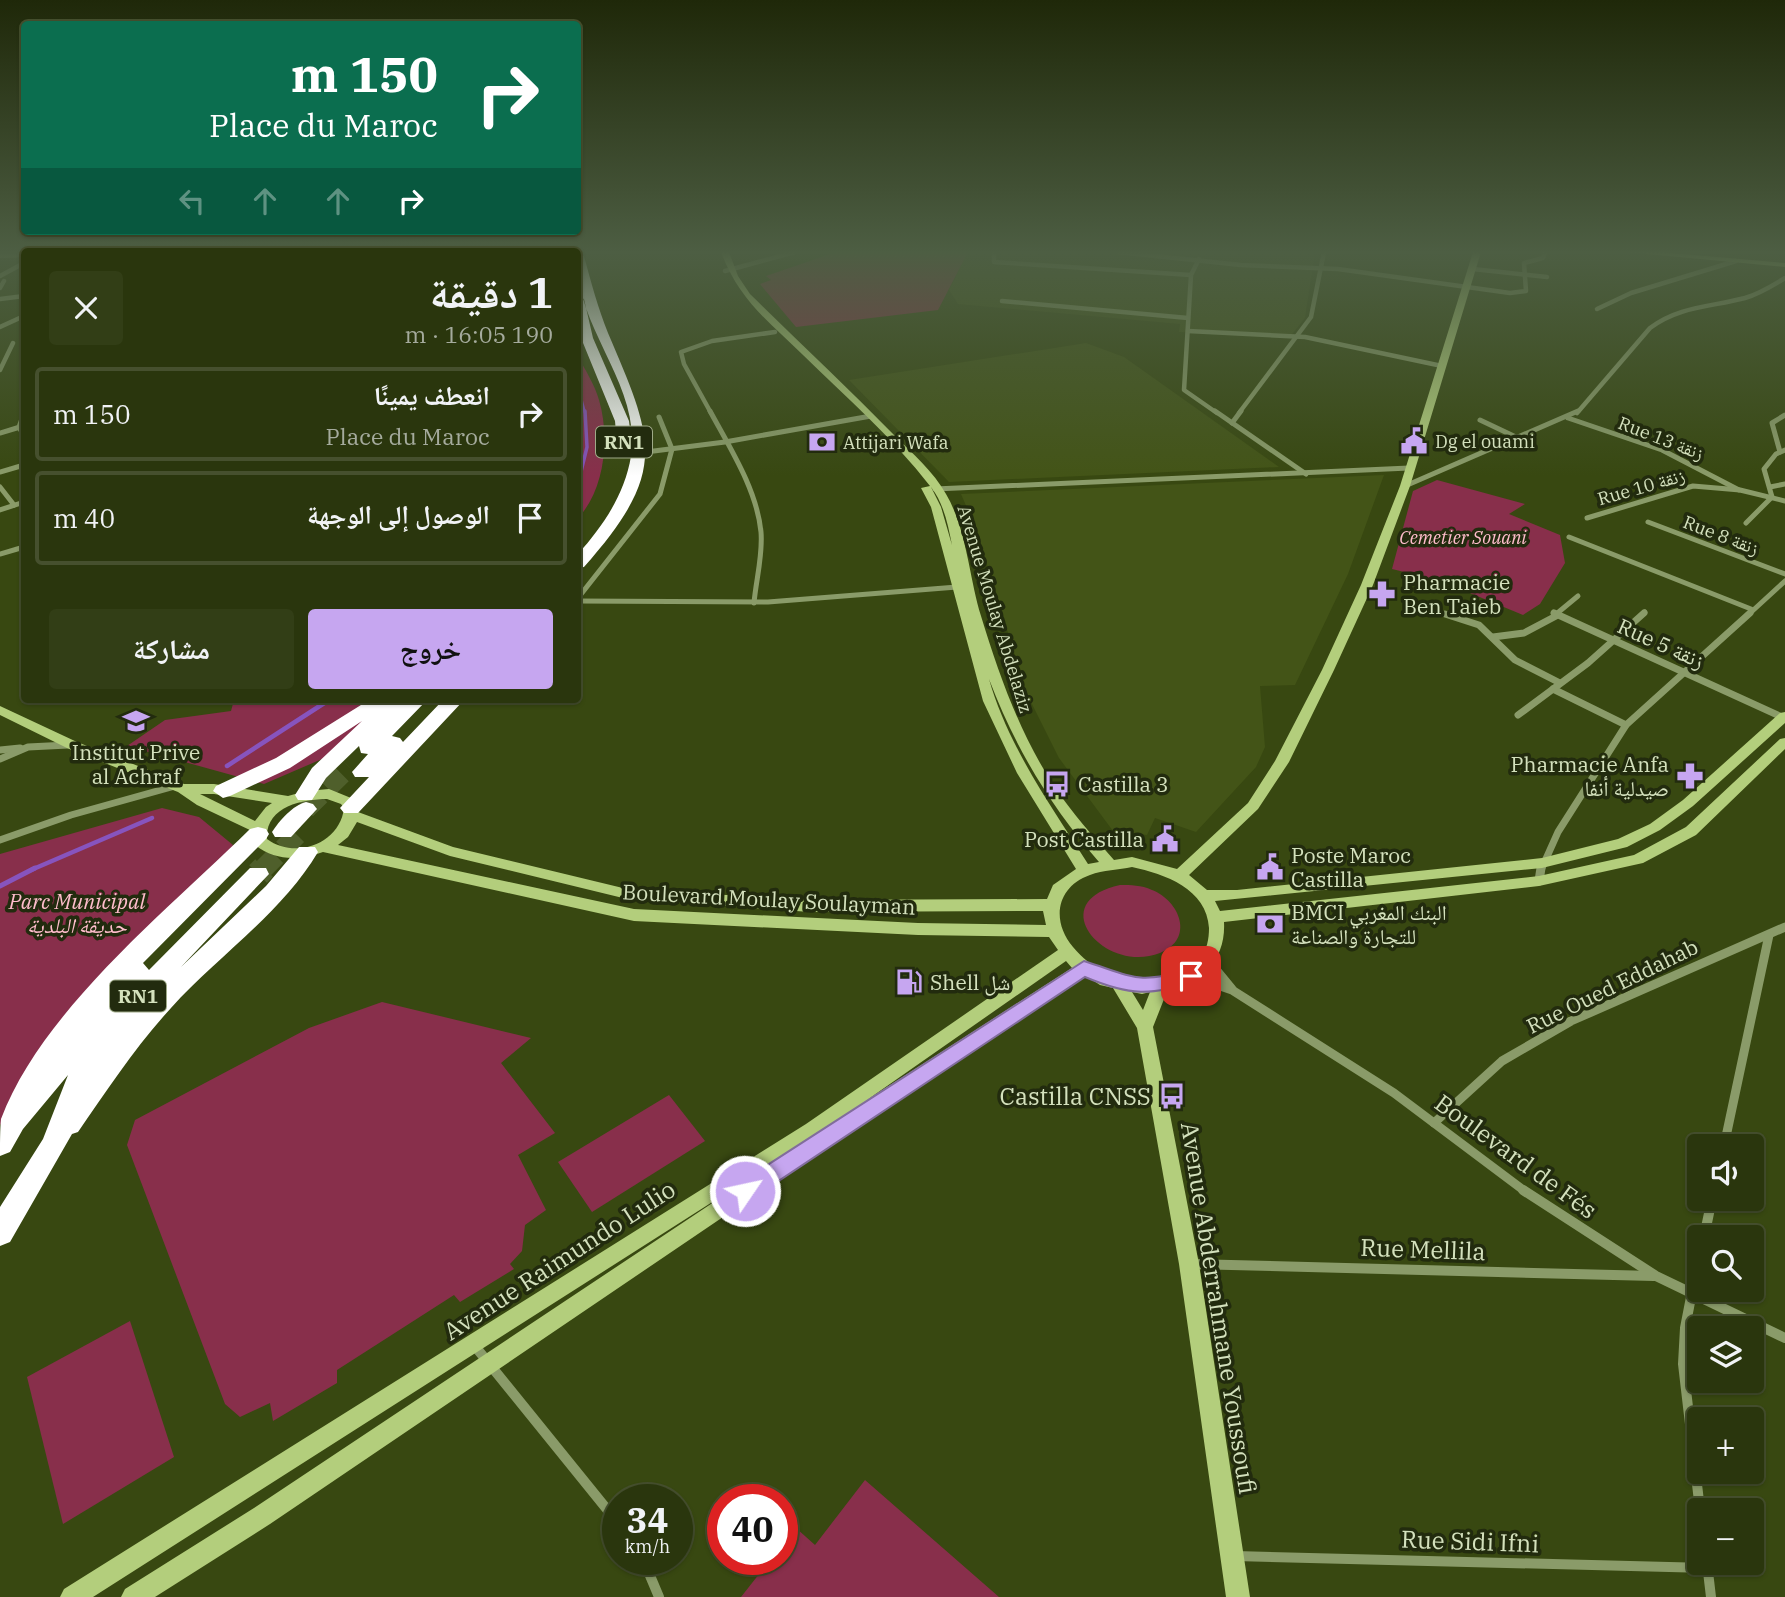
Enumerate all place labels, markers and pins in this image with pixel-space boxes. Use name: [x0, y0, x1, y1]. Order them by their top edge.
public building icon: Dg el ouami: [1399, 426, 1429, 456]
bank icon: Attijari Wafa: [807, 427, 837, 457]
place label: Dg el ouami: [1435, 430, 1535, 453]
place label: Attijari Wafa: [843, 431, 949, 454]
place label: Pharmacie Ben Taieb: [1403, 568, 1510, 620]
pharmacy icon: Pharmacie Ben Taieb: [1367, 579, 1397, 609]
school or university icon: Institut Prive al Achraf: [121, 706, 151, 736]
place label: Institut Prive al Achraf: [72, 738, 200, 790]
place label: Pharmacie Anfa صيدلية أنفا: [1510, 750, 1669, 802]
pharmacy icon: Pharmacie Anfa صيدلية أنفا: [1675, 761, 1705, 791]
bus stop icon: Castilla 3: [1042, 769, 1072, 799]
place label: Castilla 3: [1078, 770, 1169, 798]
public building icon: Post Castilla: [1150, 824, 1180, 854]
place label: Post Castilla: [1024, 825, 1144, 853]
place label: Poste Maroc Castilla: [1291, 841, 1411, 893]
public building icon: Poste Maroc Castilla: [1255, 852, 1285, 882]
place label: BMCI البنك المغربي للتجارة والصناعة: [1291, 898, 1447, 950]
bank icon: BMCI البنك المغربي للتجارة والصناعة: [1255, 909, 1285, 939]
pin: [1161, 946, 1221, 1006]
fuel station icon: Shell شل: [894, 967, 924, 997]
place label: Shell شل: [930, 968, 1010, 996]
place label: Castilla CNSS: [1000, 1080, 1151, 1112]
bus stop icon: Castilla CNSS: [1157, 1081, 1187, 1111]

